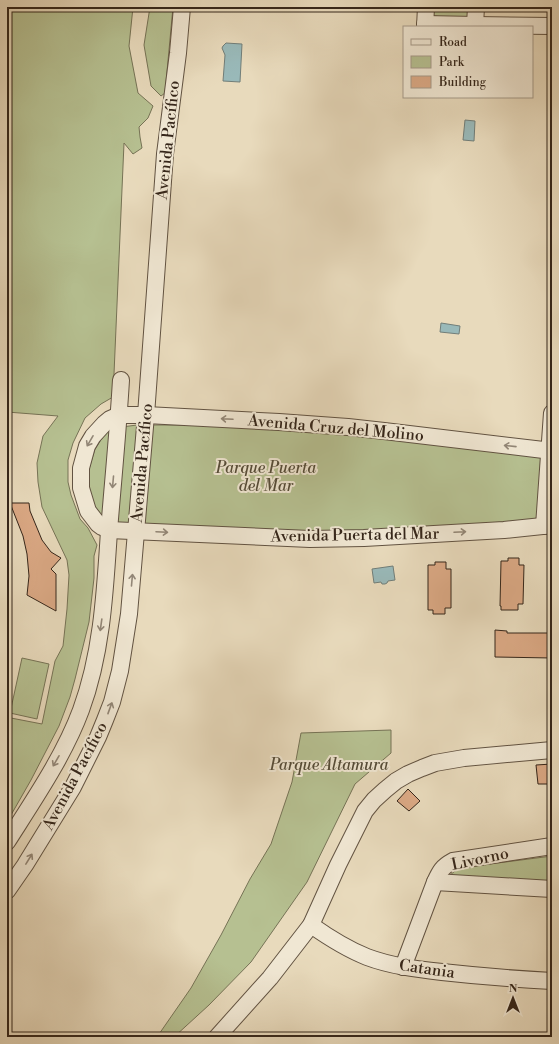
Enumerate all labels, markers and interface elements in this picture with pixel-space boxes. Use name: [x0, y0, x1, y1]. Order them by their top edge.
legend: [403, 26, 533, 98]
text: Road: [439, 35, 467, 50]
text: Park: [439, 55, 465, 70]
text: Building: [438, 75, 487, 90]
street label: Avenida Pacífico: [152, 79, 184, 202]
street label: Avenida Pacífico: [127, 402, 157, 525]
street label: Avenida Cruz del Molino: [246, 410, 425, 446]
one-way arrow: [221, 416, 234, 423]
one-way arrow: [86, 435, 94, 447]
one-way arrow: [504, 442, 517, 450]
park label: Parque Puerta del Mar: [215, 458, 316, 496]
one-way arrow: [110, 475, 117, 488]
street label: Avenida Puerta del Mar: [270, 524, 440, 546]
one-way arrow: [155, 529, 168, 536]
one-way arrow: [453, 529, 466, 536]
one-way arrow: [128, 574, 135, 587]
one-way arrow: [97, 618, 105, 631]
one-way arrow: [106, 702, 114, 714]
street label: Avenida Pacífico: [38, 718, 112, 834]
one-way arrow: [52, 755, 60, 767]
park label: Parque Altamura: [269, 755, 388, 775]
street label: Livorno: [449, 843, 511, 875]
one-way arrow: [25, 854, 33, 865]
street label: Catania: [398, 955, 457, 983]
north arrow: [493, 978, 533, 1018]
text: N: [509, 982, 518, 996]

